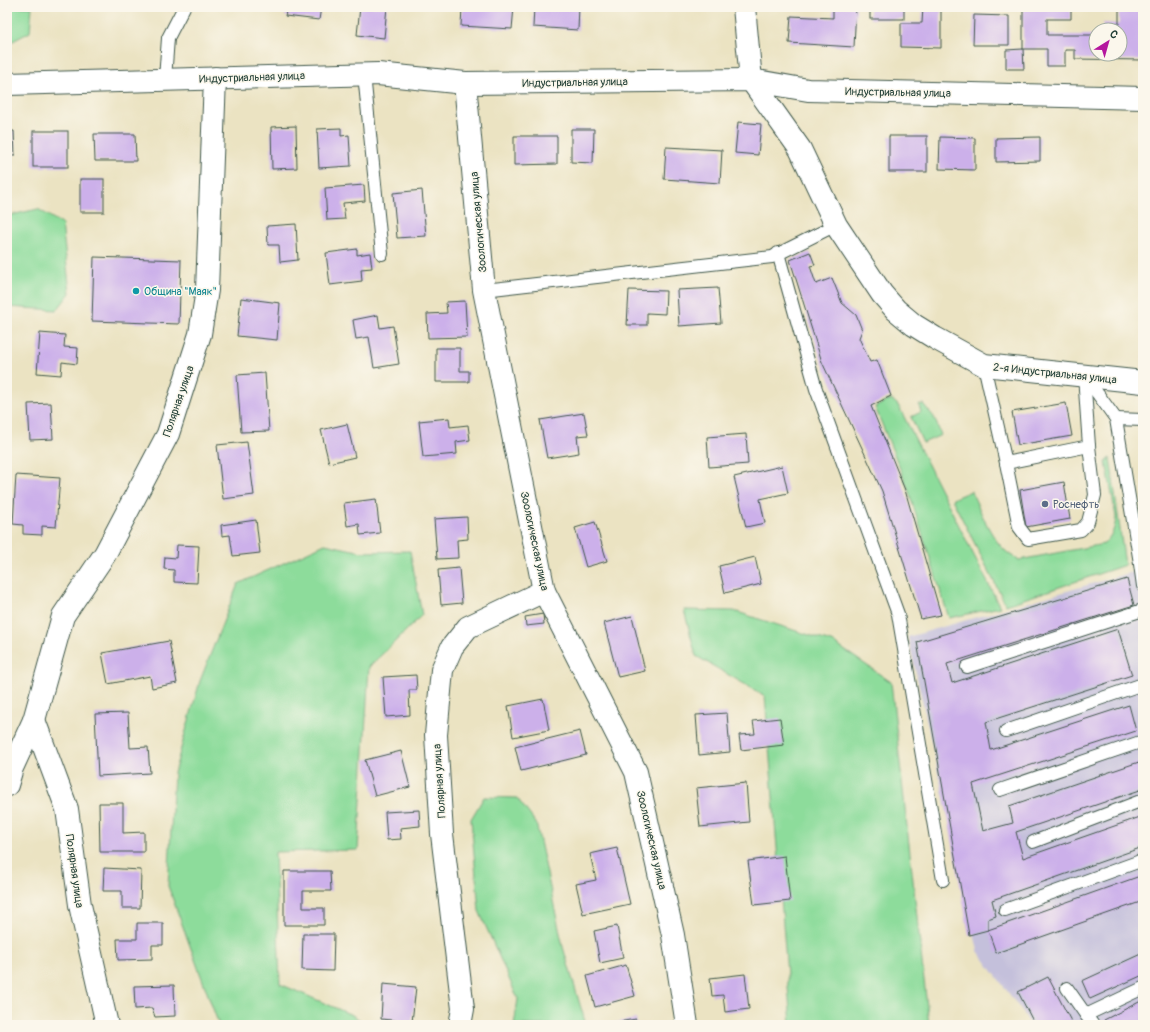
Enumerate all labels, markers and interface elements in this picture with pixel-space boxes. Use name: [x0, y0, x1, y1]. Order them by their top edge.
north arrow: [1088, 22, 1128, 62]
text: С: [1107, 27, 1121, 42]
street label: Индустриальная улица: [199, 69, 305, 86]
street label: Индустриальная улица: [522, 75, 628, 90]
street label: Индустриальная улица: [845, 85, 951, 100]
street label: Зоологическая улица: [468, 171, 489, 273]
place label: Община "Маяк": [144, 285, 217, 298]
marker: Община "Маяк": [131, 286, 141, 296]
street label: 2-я Индустриальная улица: [992, 361, 1117, 386]
street label: Полярная улица: [160, 364, 197, 438]
street label: Зоологическая улица: [518, 490, 551, 592]
place label: Роснефть: [1053, 498, 1099, 511]
marker: Роснефть: [1040, 499, 1050, 509]
street label: Полярная улица: [430, 743, 449, 818]
street label: Зоологическая улица: [634, 789, 669, 891]
street label: Полярная улица: [63, 833, 86, 909]

